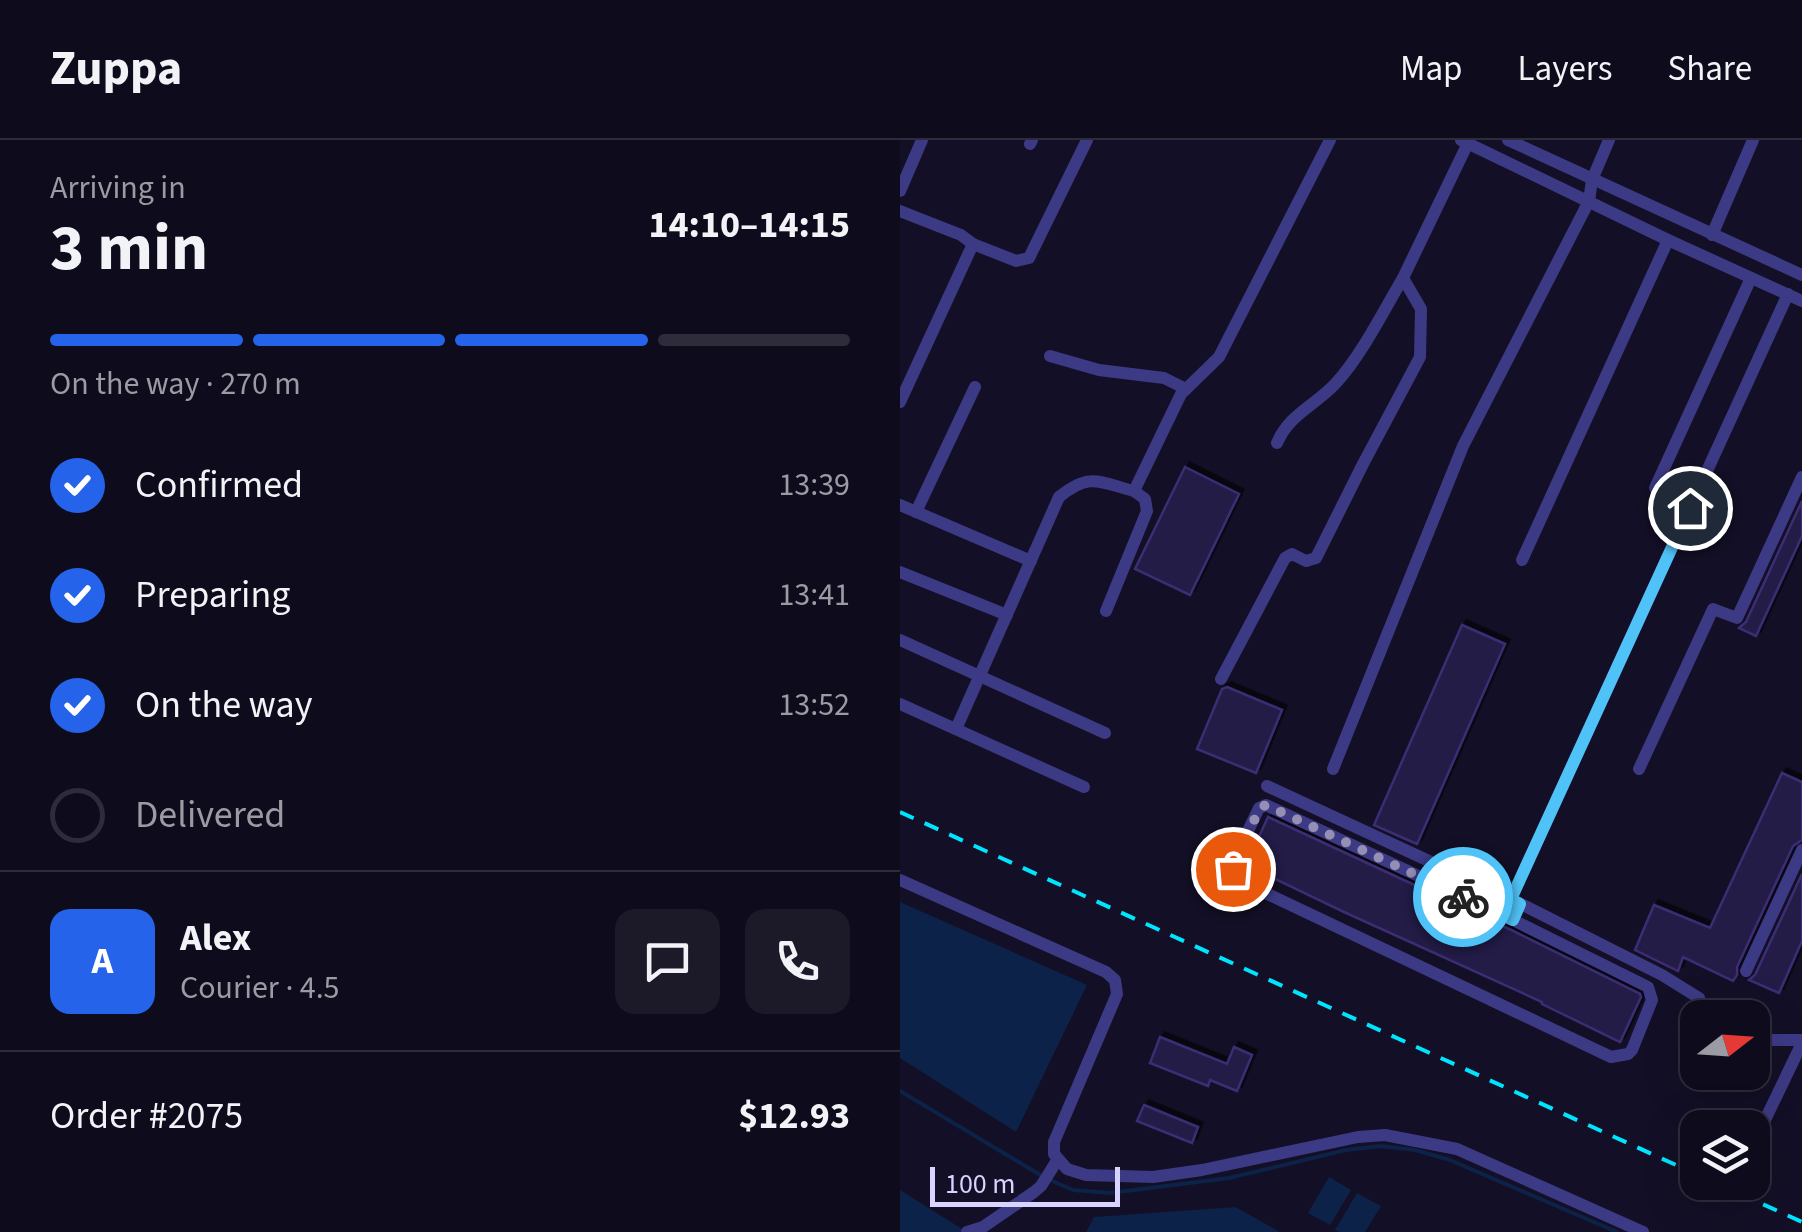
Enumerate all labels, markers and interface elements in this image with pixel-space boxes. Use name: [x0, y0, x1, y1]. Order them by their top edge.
text: Zuppa: [50, 35, 182, 103]
text: Map: [1400, 44, 1463, 94]
text: Layers: [1518, 44, 1612, 94]
text: Share: [1667, 44, 1752, 94]
text: Arriving in: [50, 165, 186, 211]
text: 14:10–14:15: [648, 198, 850, 252]
text: 3 min: [50, 202, 208, 295]
text: On the way · 270 m: [50, 361, 301, 407]
icon: check: [50, 458, 105, 513]
text: Confirmed: [135, 458, 303, 512]
text: 13:39: [778, 462, 850, 508]
pin: [1648, 466, 1733, 551]
icon: home: [1663, 481, 1718, 536]
icon: check: [50, 568, 105, 623]
text: Preparing: [135, 568, 290, 622]
text: 13:41: [778, 572, 850, 618]
icon: check: [50, 678, 105, 733]
text: On the way: [135, 678, 312, 732]
text: 13:52: [778, 682, 850, 728]
text: Delivered: [135, 788, 285, 842]
pin: [1191, 827, 1276, 912]
icon: bag: [1206, 842, 1261, 897]
courier: [1413, 847, 1513, 947]
icon: bike: [1436, 870, 1491, 925]
button: chat: [615, 909, 720, 1014]
button: phone: [745, 909, 850, 1014]
text: Alex: [180, 911, 251, 965]
text: A: [92, 934, 113, 988]
text: Courier · 4.5: [180, 965, 340, 1011]
north arrow: [1680, 1000, 1770, 1090]
map controls: [1680, 1000, 1770, 1200]
text: Order #2075: [50, 1089, 243, 1143]
text: $12.93: [738, 1089, 850, 1143]
button: layers: [1680, 1110, 1770, 1200]
scale bar: [930, 1162, 1120, 1206]
text: 100 m: [945, 1164, 1016, 1204]

